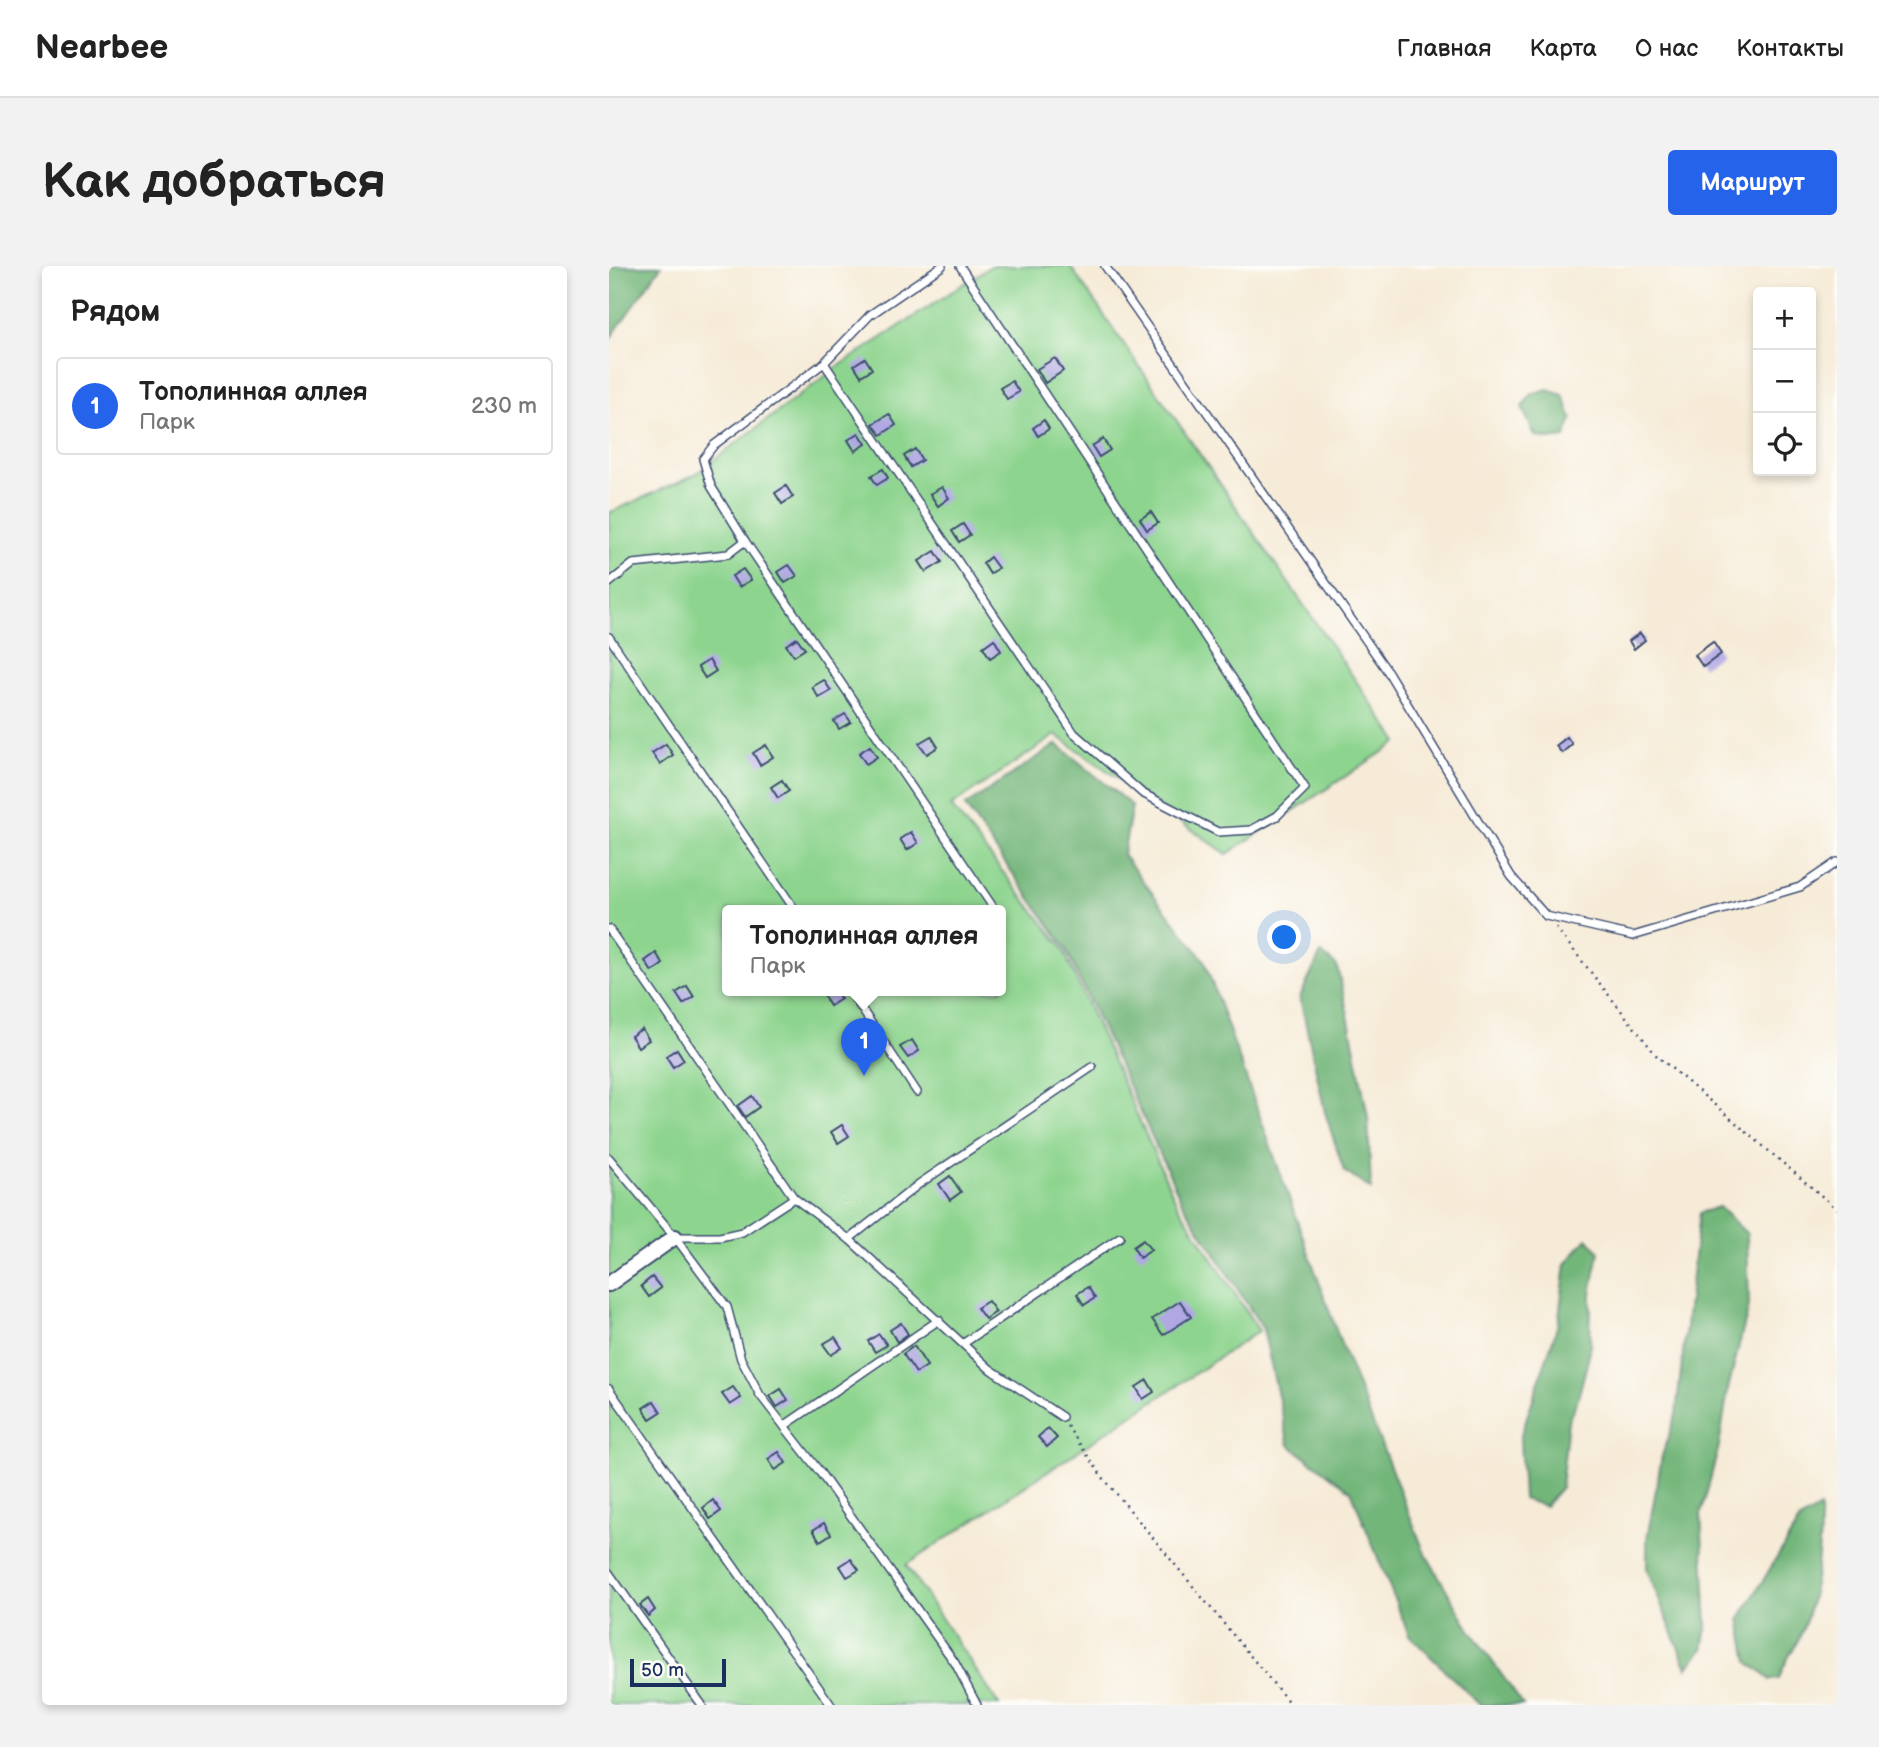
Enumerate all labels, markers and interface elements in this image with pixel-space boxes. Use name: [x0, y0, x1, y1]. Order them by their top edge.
text: Nearbee: [35, 28, 168, 68]
text: Главная: [1397, 34, 1491, 63]
text: Карта: [1529, 34, 1597, 63]
text: О нас: [1635, 34, 1698, 63]
text: Контакты: [1736, 34, 1844, 63]
button: Маршрут: [1668, 150, 1837, 215]
text: Как добраться: [42, 153, 386, 212]
map controls: [1753, 287, 1816, 476]
button: +: [1753, 287, 1816, 350]
text: Рядом: [70, 294, 160, 330]
button: −: [1753, 350, 1816, 413]
text: Тополинная аллея: [139, 377, 368, 408]
text: 1: [90, 392, 100, 420]
text: 230 m: [471, 392, 537, 420]
text: Парк: [139, 408, 195, 436]
button: locate: [1753, 413, 1816, 476]
popup: [722, 905, 1006, 996]
your location: [1267, 920, 1301, 954]
text: Тополинная аллея: [750, 921, 978, 952]
text: Парк: [750, 952, 806, 980]
pin: 1: [841, 1018, 887, 1076]
scale bar: [630, 1656, 726, 1688]
text: 50 m: [641, 1659, 684, 1682]

